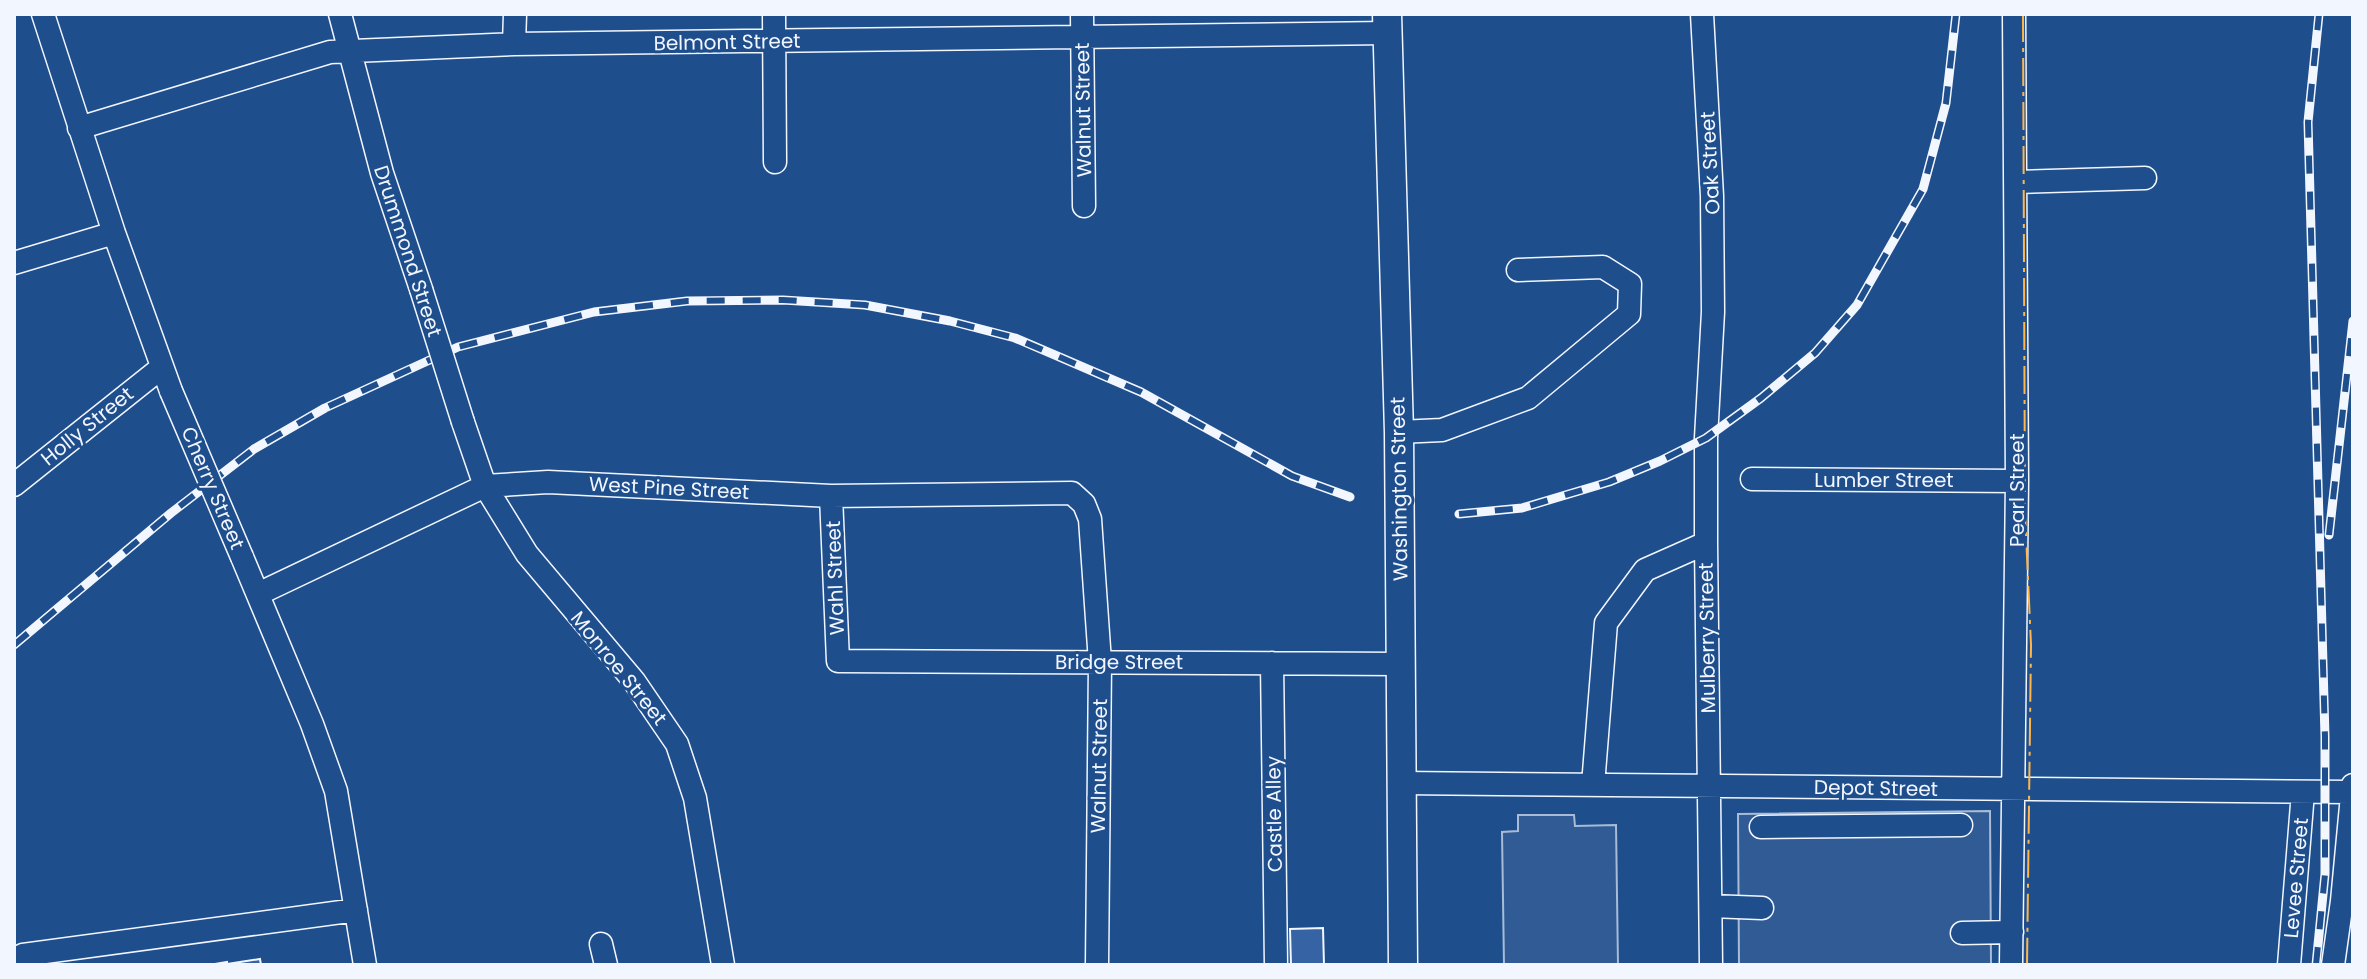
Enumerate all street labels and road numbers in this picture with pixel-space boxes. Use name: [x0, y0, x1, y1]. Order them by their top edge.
street label: Belmont Street: [653, 27, 801, 57]
street label: Walnut Street: [1068, 42, 1098, 178]
street label: Oak Street: [1693, 111, 1727, 215]
street label: Drummond Street: [367, 162, 449, 340]
street label: Holly Street: [35, 380, 139, 472]
street label: Washington Street: [1383, 397, 1415, 581]
street label: Cherry Street: [175, 422, 251, 554]
street label: Pearl Street: [2003, 433, 2031, 547]
street label: Lumber Street: [1814, 466, 1954, 494]
street label: West Pine Street: [588, 470, 750, 506]
street label: Wahl Street: [819, 520, 851, 636]
street label: Mulberry Street: [1692, 562, 1722, 714]
street label: Monroe Street: [564, 605, 674, 731]
street label: Bridge Street: [1055, 648, 1183, 676]
street label: Walnut Street: [1084, 698, 1114, 834]
street label: Castle Alley: [1259, 756, 1289, 872]
street label: Depot Street: [1814, 773, 1938, 803]
street label: Levee Street: [2277, 817, 2315, 939]

